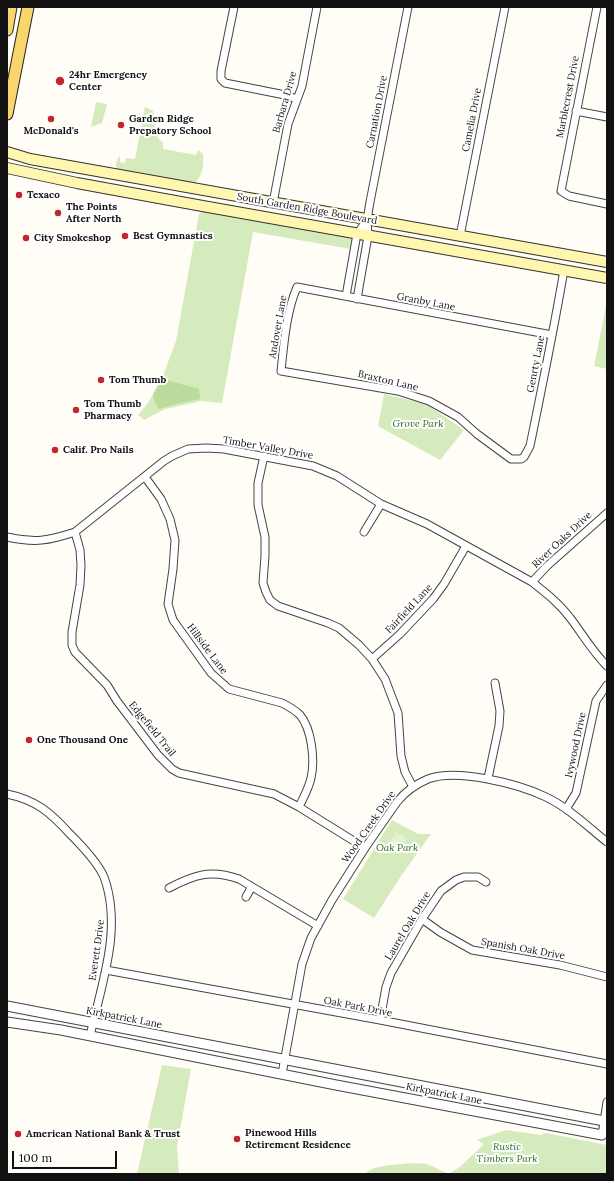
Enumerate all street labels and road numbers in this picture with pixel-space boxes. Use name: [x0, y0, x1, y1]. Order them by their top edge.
street label: Marblecrest Drive: [554, 55, 582, 139]
street label: Barbara Drive: [270, 70, 300, 134]
street label: Carnation Drive: [364, 75, 390, 149]
street label: Camelia Drive: [460, 87, 484, 153]
street label: South Garden Ridge Boulevard: [236, 191, 378, 227]
street label: Granby Lane: [396, 290, 456, 314]
street label: Andover Lane: [267, 294, 289, 360]
street label: Genrty Lane: [525, 334, 547, 394]
street label: Braxton Lane: [356, 368, 420, 394]
street label: Timber Valley Drive: [222, 434, 314, 462]
street label: River Oaks Drive: [530, 509, 594, 571]
street label: Fairfield Lane: [383, 582, 435, 636]
street label: Hillside Lane: [184, 621, 230, 677]
street label: Edgefield Trail: [126, 699, 178, 759]
street label: Ivywood Drive: [563, 711, 589, 779]
street label: Wood Creek Drive: [340, 789, 398, 865]
street label: Laurel Oak Drive: [383, 889, 433, 963]
street label: Everett Drive: [87, 919, 107, 981]
street label: Spanish Oak Drive: [480, 936, 566, 962]
street label: Oak Park Drive: [323, 994, 393, 1020]
street label: Kirkpatrick Lane: [85, 1005, 163, 1031]
street label: Kirkpatrick Lane: [405, 1081, 483, 1107]

